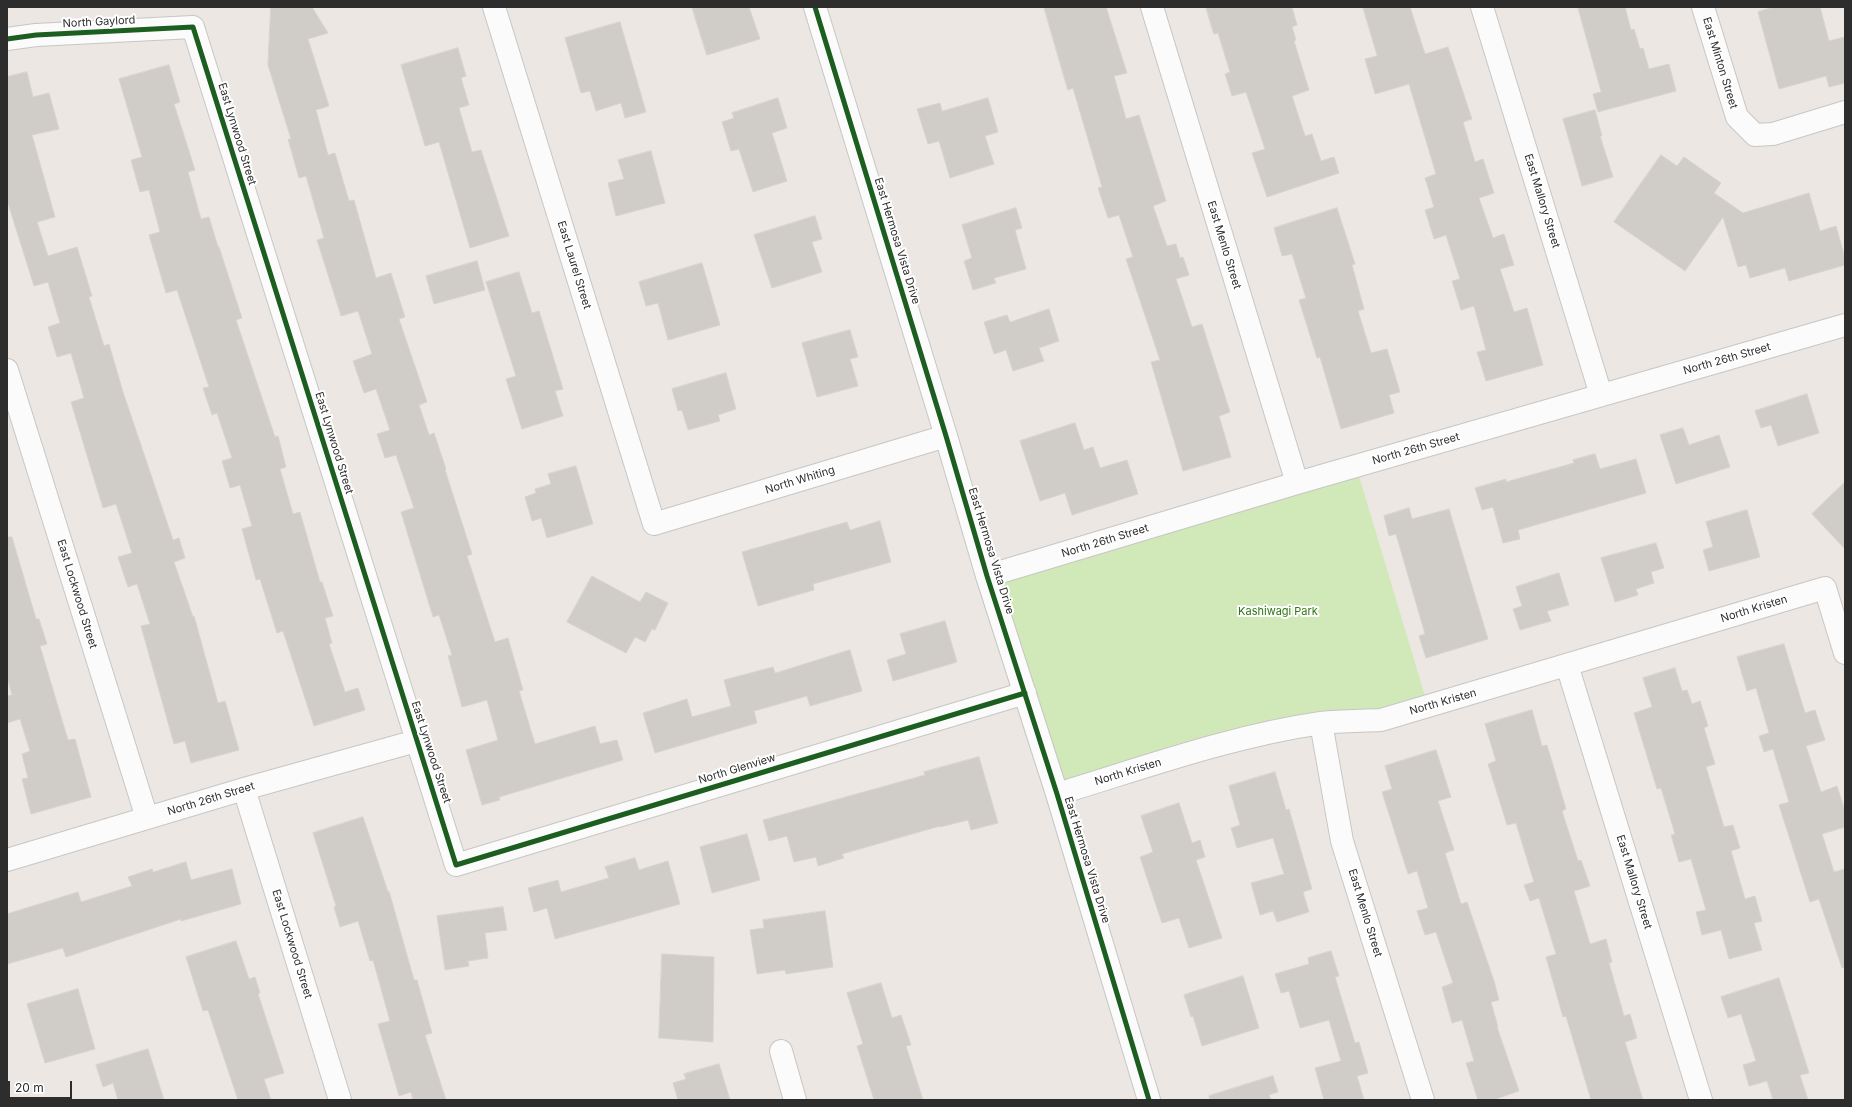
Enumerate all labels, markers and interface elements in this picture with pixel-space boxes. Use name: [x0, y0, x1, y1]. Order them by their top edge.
street label: North Gaylord: [62, 14, 136, 30]
street label: East Minton Street: [1700, 16, 1740, 110]
street label: East Lynwood Street: [215, 81, 259, 187]
street label: East Mallory Street: [1521, 152, 1563, 250]
street label: East Hermosa Vista Drive: [871, 176, 923, 306]
street label: East Menlo Street: [1204, 199, 1244, 291]
street label: East Laurel Street: [554, 219, 594, 311]
street label: North 26th Street: [1682, 340, 1772, 378]
street label: East Lynwood Street: [312, 390, 356, 496]
street label: North 26th Street: [1371, 430, 1461, 468]
street label: North Whiting: [764, 463, 836, 497]
street label: East Hermosa Vista Drive: [965, 486, 1017, 616]
street label: North 26th Street: [1060, 522, 1150, 560]
street label: East Lockwood Street: [54, 538, 100, 650]
street label: North Kristen: [1719, 593, 1789, 625]
park label: Kashiwagi Park: [1238, 605, 1318, 619]
street label: North Kristen: [1408, 686, 1478, 718]
street label: East Lynwood Street: [408, 699, 454, 805]
street label: North Glenview: [697, 751, 777, 787]
street label: North Kristen: [1093, 756, 1163, 788]
street label: North 26th Street: [166, 780, 256, 818]
street label: East Hermosa Vista Drive: [1061, 795, 1113, 925]
street label: East Mallory Street: [1613, 833, 1655, 931]
street label: East Menlo Street: [1345, 867, 1385, 959]
street label: East Lockwood Street: [269, 888, 315, 1000]
scale bar: [10, 1073, 74, 1099]
text: 20 m: [15, 1080, 44, 1095]

